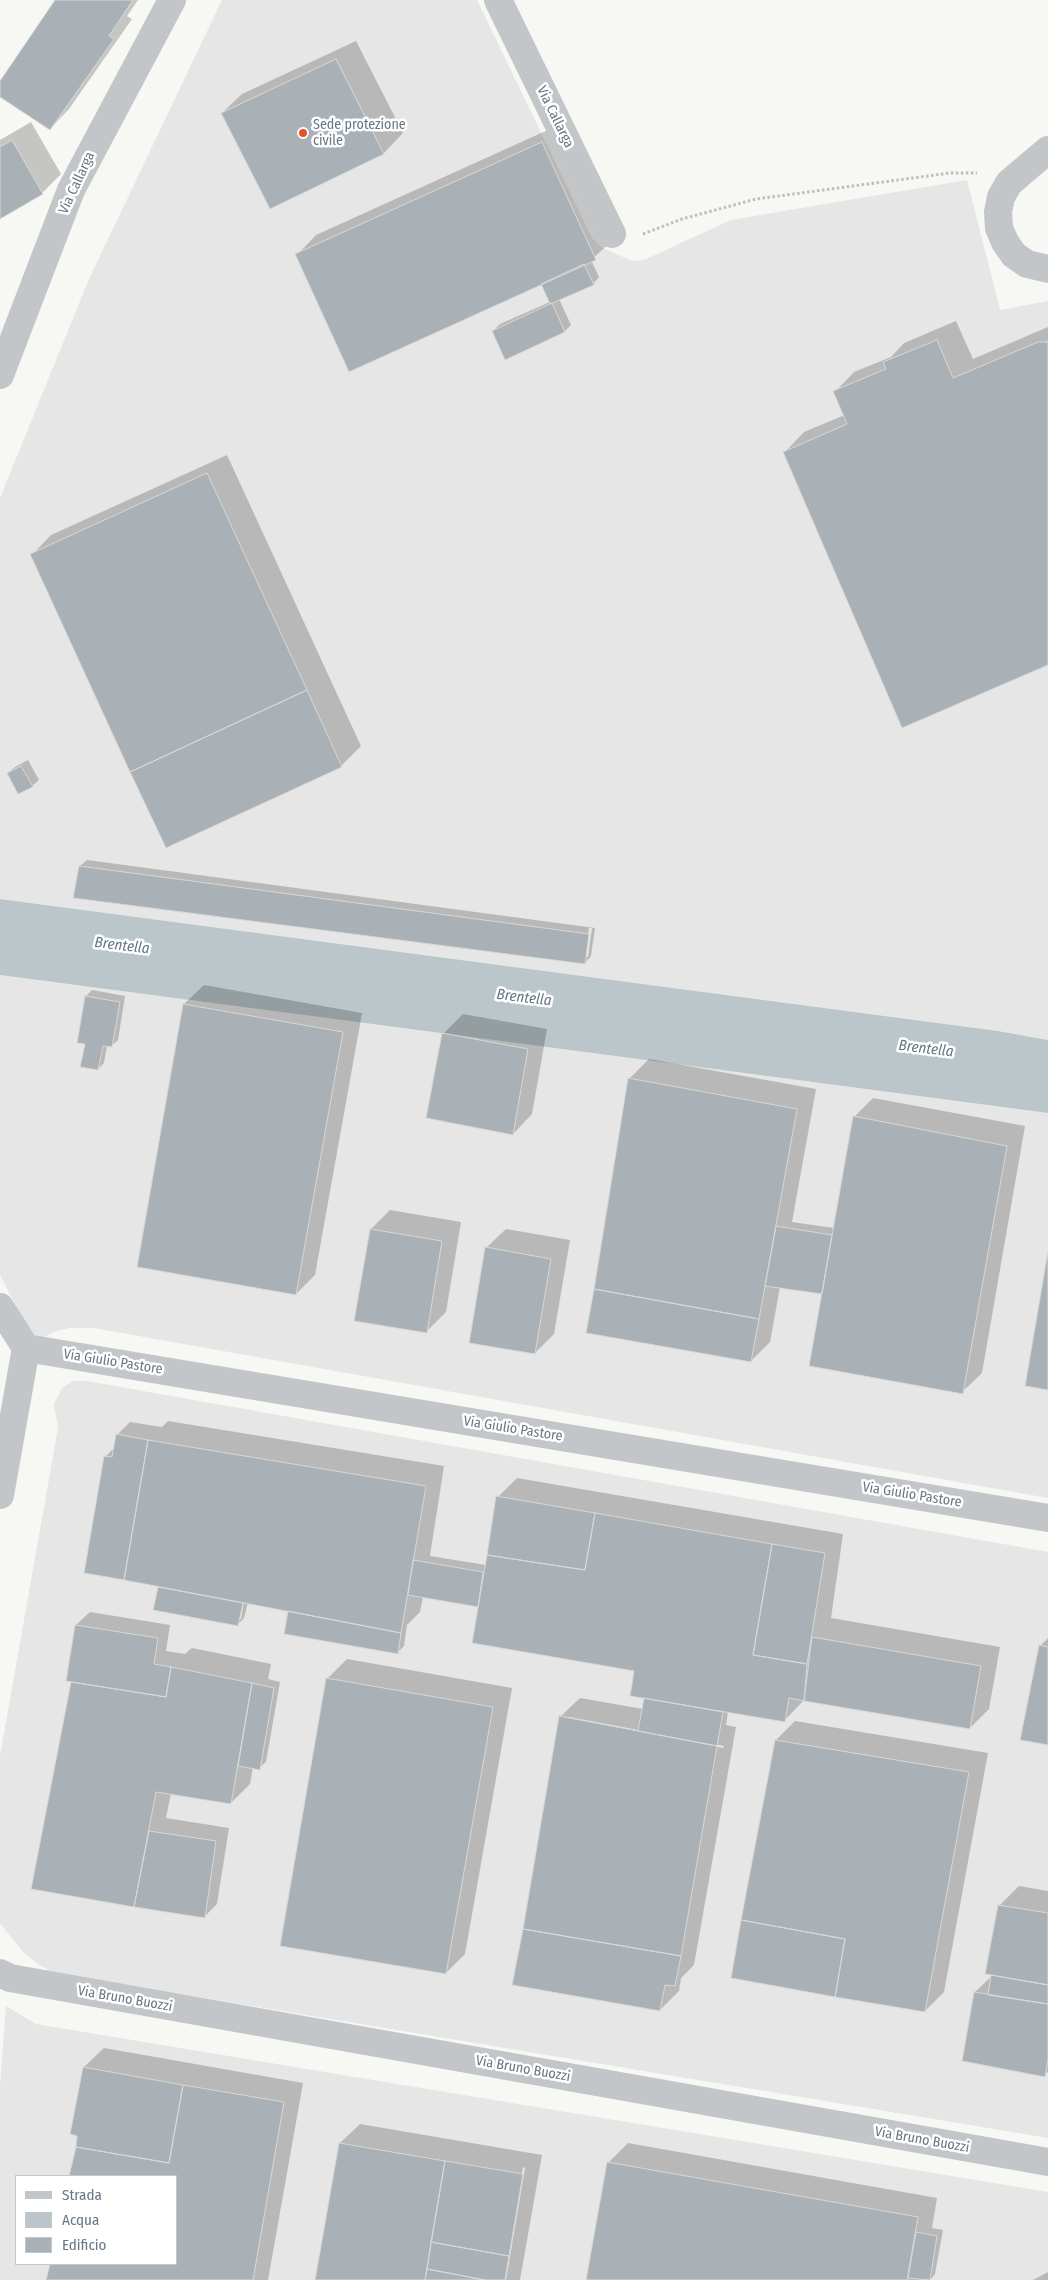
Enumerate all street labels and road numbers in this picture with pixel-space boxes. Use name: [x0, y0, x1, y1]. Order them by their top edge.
street label: Via Callarga: [533, 83, 577, 151]
street label: Via Callarga: [55, 149, 99, 217]
street label: Via Giulio Pastore: [62, 1346, 164, 1378]
street label: Via Giulio Pastore: [462, 1413, 564, 1445]
street label: Via Giulio Pastore: [861, 1479, 963, 1511]
street label: Via Bruno Buozzi: [76, 1982, 174, 2016]
street label: Via Bruno Buozzi: [474, 2052, 572, 2086]
street label: Via Bruno Buozzi: [873, 2123, 971, 2157]

